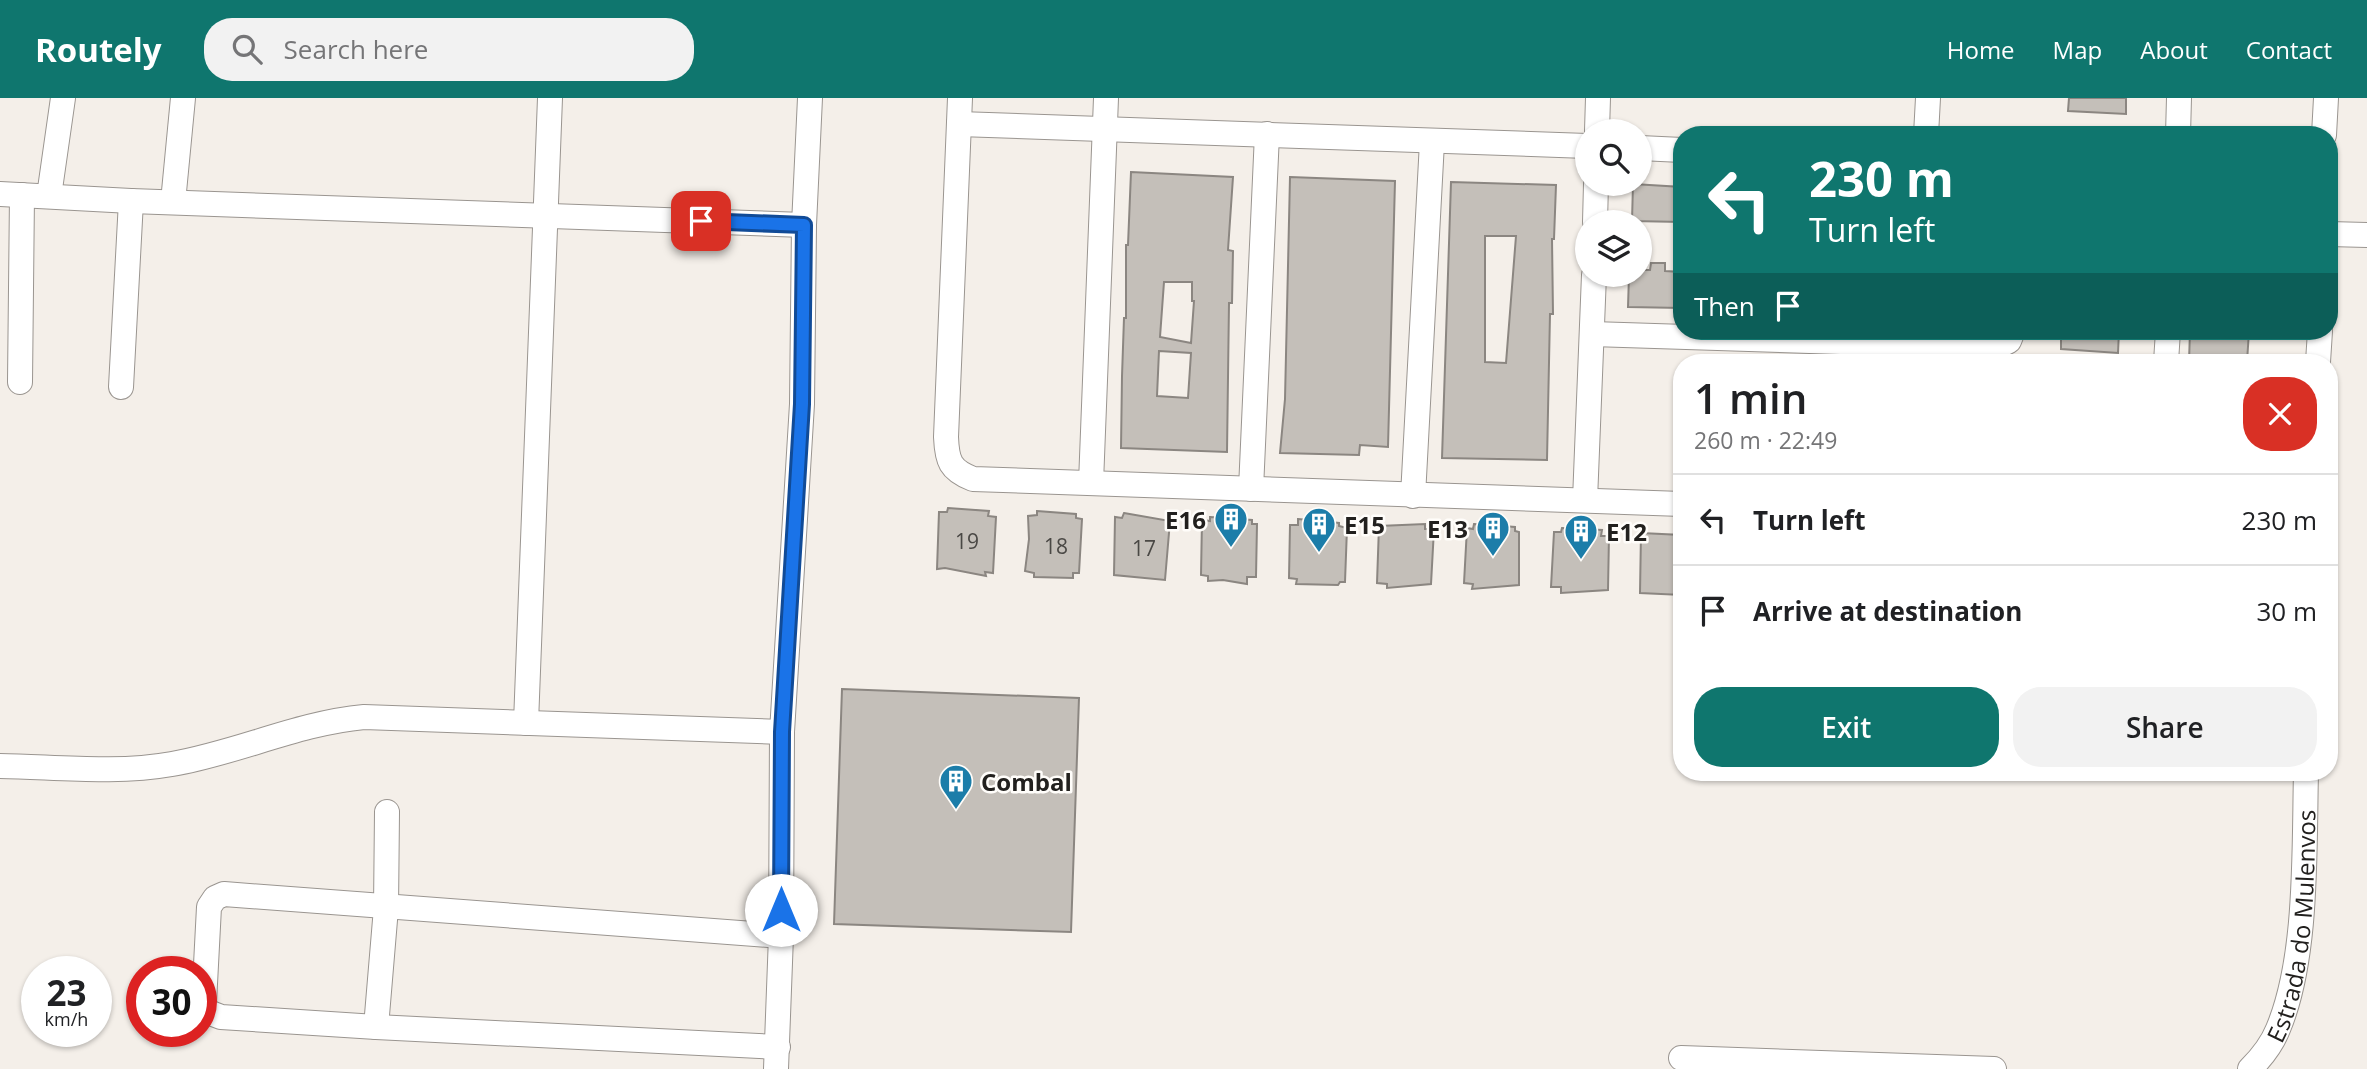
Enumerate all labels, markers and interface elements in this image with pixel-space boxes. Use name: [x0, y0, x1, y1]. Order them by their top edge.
search box: [204, 18, 694, 81]
text: Routely: [35, 27, 162, 72]
icon: search: [228, 30, 266, 68]
text: Search here: [284, 31, 428, 67]
text: Home: [1947, 33, 2015, 66]
text: Map: [2053, 33, 2102, 66]
text: About: [2140, 33, 2208, 66]
text: Contact: [2246, 33, 2332, 66]
map controls: [1575, 119, 1652, 287]
button: search: [1575, 119, 1652, 196]
text: 230 m: [1809, 145, 1954, 211]
icon: left: [1694, 154, 1785, 245]
pin: [671, 191, 731, 251]
icon: arrive: [682, 202, 720, 240]
text: Turn left: [1809, 208, 1935, 251]
button: layers: [1575, 210, 1652, 287]
icon: arrive: [1769, 287, 1807, 325]
text: Then: [1694, 288, 1755, 324]
text: 1 min: [1694, 369, 1807, 426]
button: close: [2243, 377, 2317, 451]
text: 260 m · 22:49: [1694, 424, 1837, 456]
building icon: E16: [1212, 500, 1250, 549]
icon: left: [1694, 501, 1732, 539]
text: Turn left: [1753, 502, 1865, 538]
text: 230 m: [2242, 502, 2317, 538]
place label: E16: [1165, 503, 1206, 536]
building icon: E15: [1300, 505, 1338, 554]
place label: E15: [1344, 508, 1385, 541]
building icon: E13: [1474, 509, 1512, 558]
place label: E13: [1427, 512, 1468, 545]
building icon: E12: [1562, 512, 1600, 561]
place label: E12: [1606, 515, 1647, 548]
house number: 19: [955, 527, 979, 555]
house number: 18: [1044, 532, 1068, 560]
house number: 17: [1132, 534, 1156, 562]
icon: arrive: [1694, 592, 1732, 630]
text: Arrive at destination: [1753, 593, 2022, 629]
text: 30 m: [2256, 593, 2317, 629]
button: Exit: [1694, 687, 1999, 767]
button: Share: [2013, 687, 2317, 767]
building icon: Combal: [937, 762, 975, 811]
place label: Combal: [981, 765, 1072, 798]
street label: Estrada do Mulenvos: [2258, 809, 2322, 1047]
position arrow: [744, 873, 818, 947]
speed limit sign: 30: [126, 956, 217, 1047]
text: 23: [46, 969, 87, 1016]
text: km/h: [45, 1007, 88, 1031]

